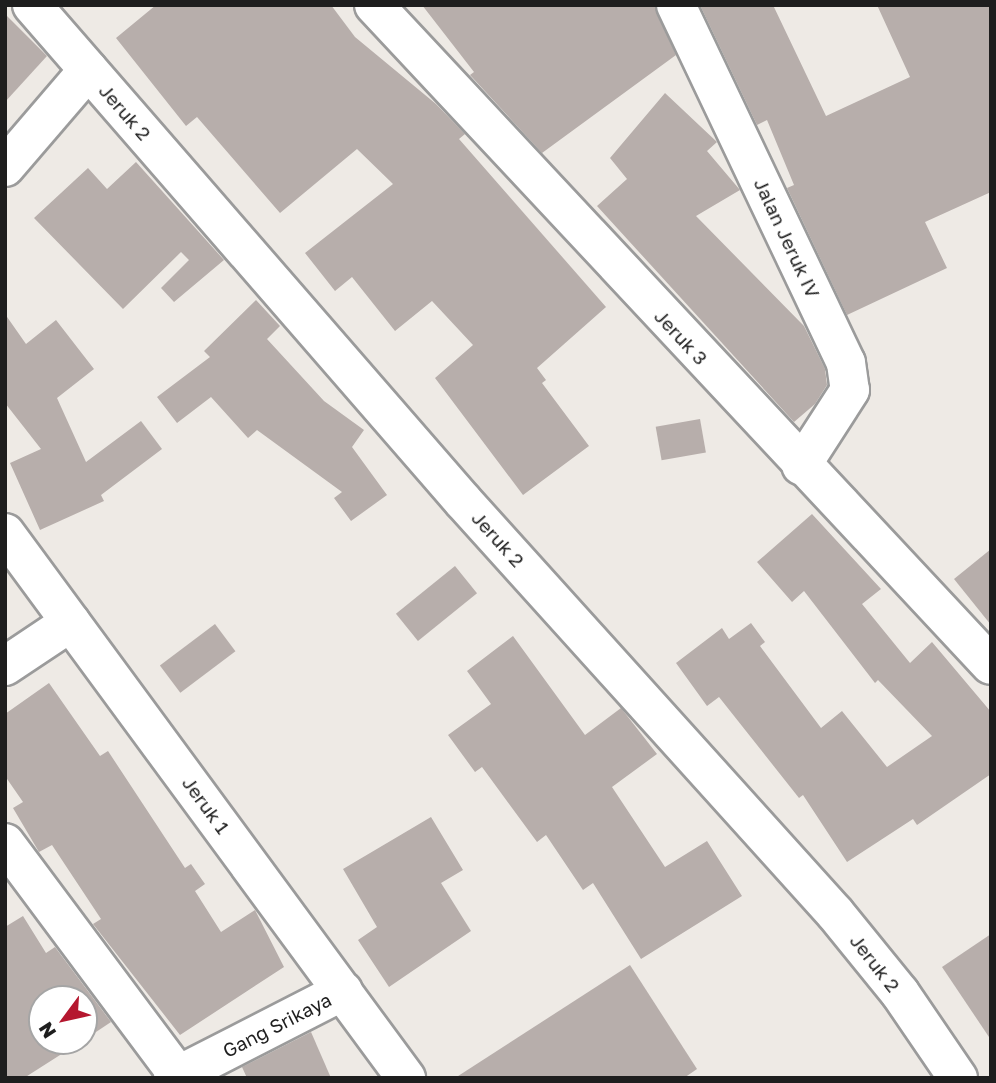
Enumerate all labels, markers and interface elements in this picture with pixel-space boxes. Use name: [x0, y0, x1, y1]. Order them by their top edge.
street label: Jeruk 2: [94, 79, 156, 145]
street label: Jalan Jeruk IV: [749, 175, 825, 301]
street label: Jeruk 3: [650, 305, 712, 369]
street label: Jeruk 2: [467, 506, 529, 572]
street label: Jeruk 1: [178, 772, 234, 838]
street label: Jeruk 2: [845, 930, 905, 996]
north arrow: [28, 985, 98, 1055]
street label: Gang Srikaya: [219, 988, 335, 1062]
text: N: [33, 1018, 60, 1043]

